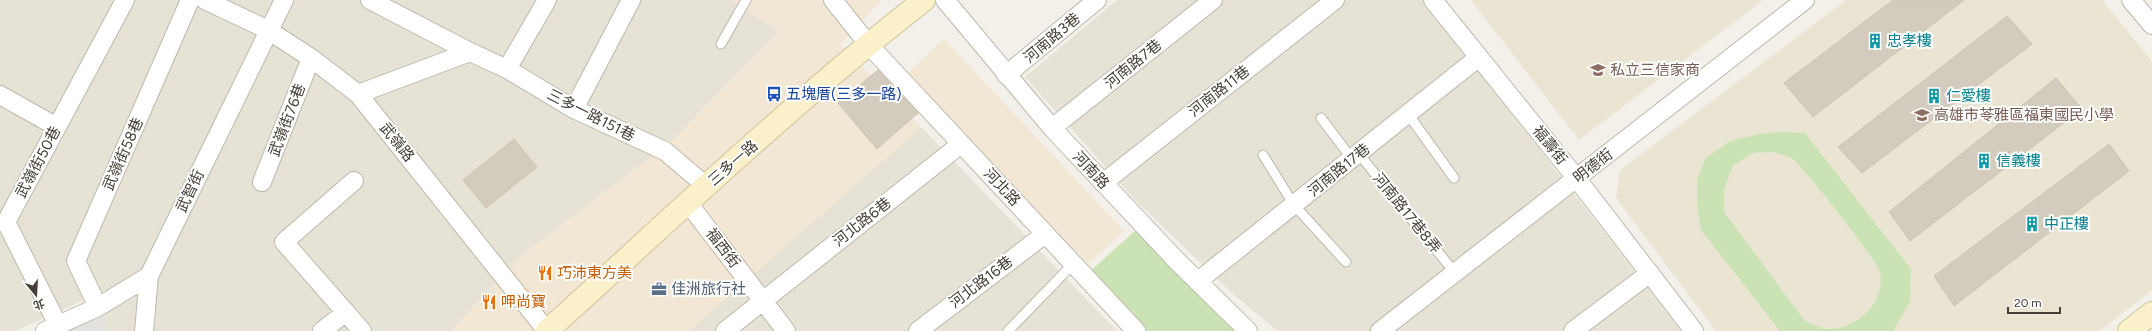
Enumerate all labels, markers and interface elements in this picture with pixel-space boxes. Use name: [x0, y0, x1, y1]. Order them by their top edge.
street label: 河南路3巷: [1020, 9, 1084, 67]
building icon: 忠孝樓: [1866, 32, 1884, 50]
place label: 忠孝樓: [1887, 32, 1932, 50]
street label: 河南路7巷: [1101, 36, 1165, 92]
school or university icon: 私立三信家商: [1589, 61, 1607, 79]
place label: 私立三信家商: [1610, 61, 1700, 79]
street label: 河南路11巷: [1185, 62, 1253, 120]
street label: 武嶺街76巷: [265, 81, 309, 159]
street label: 三多一路151巷: [544, 85, 638, 145]
bus stop icon: 五塊厝(三多一路): [765, 85, 783, 103]
place label: 五塊厝(三多一路): [786, 85, 902, 103]
building icon: 仁愛樓: [1925, 87, 1943, 105]
place label: 仁愛樓: [1946, 87, 1991, 105]
school or university icon: 高雄市苓雅區福東國民小學: [1913, 106, 1931, 124]
place label: 高雄市苓雅區福東國民小學: [1934, 106, 2114, 124]
street label: 武嶺街58巷: [99, 115, 147, 193]
street label: 武嶺路: [376, 119, 418, 165]
street label: 福壽街: [1529, 122, 1571, 168]
street label: 武嶺街50巷: [12, 123, 64, 201]
street label: 三多一路: [704, 137, 762, 189]
street label: 河南路17巷: [1304, 140, 1374, 200]
street label: 明德街: [1570, 145, 1616, 187]
street label: 河南路: [1069, 147, 1113, 193]
building icon: 信義樓: [1975, 152, 1993, 170]
place label: 信義樓: [1996, 152, 2041, 170]
street label: 河北路: [980, 164, 1024, 210]
street label: 武智街: [172, 167, 208, 215]
street label: 河南路17巷8弄: [1369, 169, 1445, 257]
street label: 河北路6巷: [829, 194, 895, 250]
building icon: 中正樓: [2023, 215, 2041, 233]
place label: 中正樓: [2044, 215, 2089, 233]
street label: 福西街: [702, 225, 744, 271]
street label: 河北路16巷: [946, 252, 1016, 312]
restaurant icon: 巧沛東方美: [536, 264, 554, 282]
place label: 巧沛東方美: [557, 264, 632, 282]
north arrow: [16, 275, 56, 315]
office icon: 佳洲旅行社: [650, 280, 668, 298]
place label: 佳洲旅行社: [671, 280, 746, 298]
scale bar: [2008, 289, 2060, 315]
restaurant icon: 呷尚寶: [480, 293, 498, 311]
place label: 呷尚寶: [501, 293, 546, 311]
text: 北: [32, 296, 46, 312]
text: 20 m: [2014, 296, 2042, 310]

